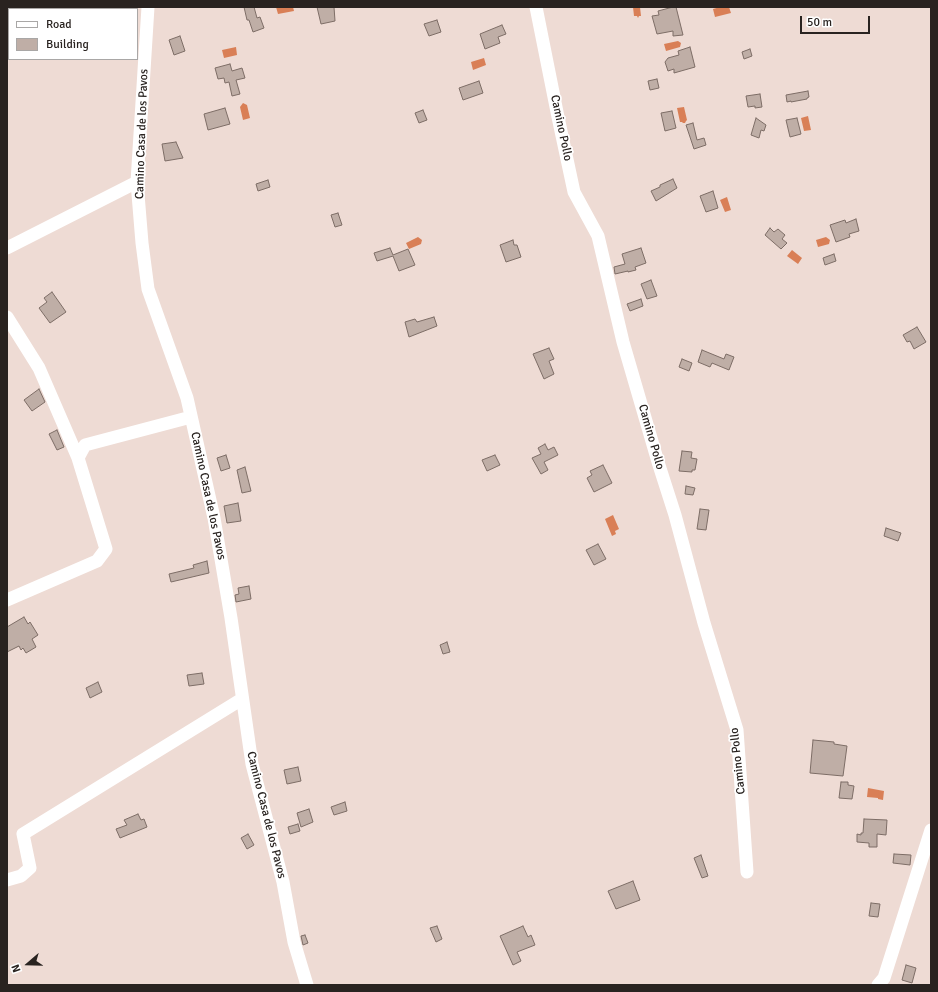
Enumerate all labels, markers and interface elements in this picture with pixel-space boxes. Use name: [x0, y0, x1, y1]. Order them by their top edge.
legend: [8, 8, 138, 60]
scale bar: [802, 8, 872, 34]
text: 50 m: [807, 15, 832, 30]
text: Road: [46, 17, 72, 32]
text: Building: [46, 37, 89, 52]
street label: Camino Casa de los Pavos: [133, 69, 151, 199]
street label: Camino Pollo: [547, 94, 575, 162]
street label: Camino Pollo: [635, 403, 667, 471]
street label: Camino Casa de los Pavos: [187, 431, 229, 561]
street label: Camino Pollo: [727, 727, 749, 795]
street label: Camino Casa de los Pavos: [243, 750, 289, 880]
north arrow: [8, 944, 48, 984]
text: N: [9, 962, 24, 974]

